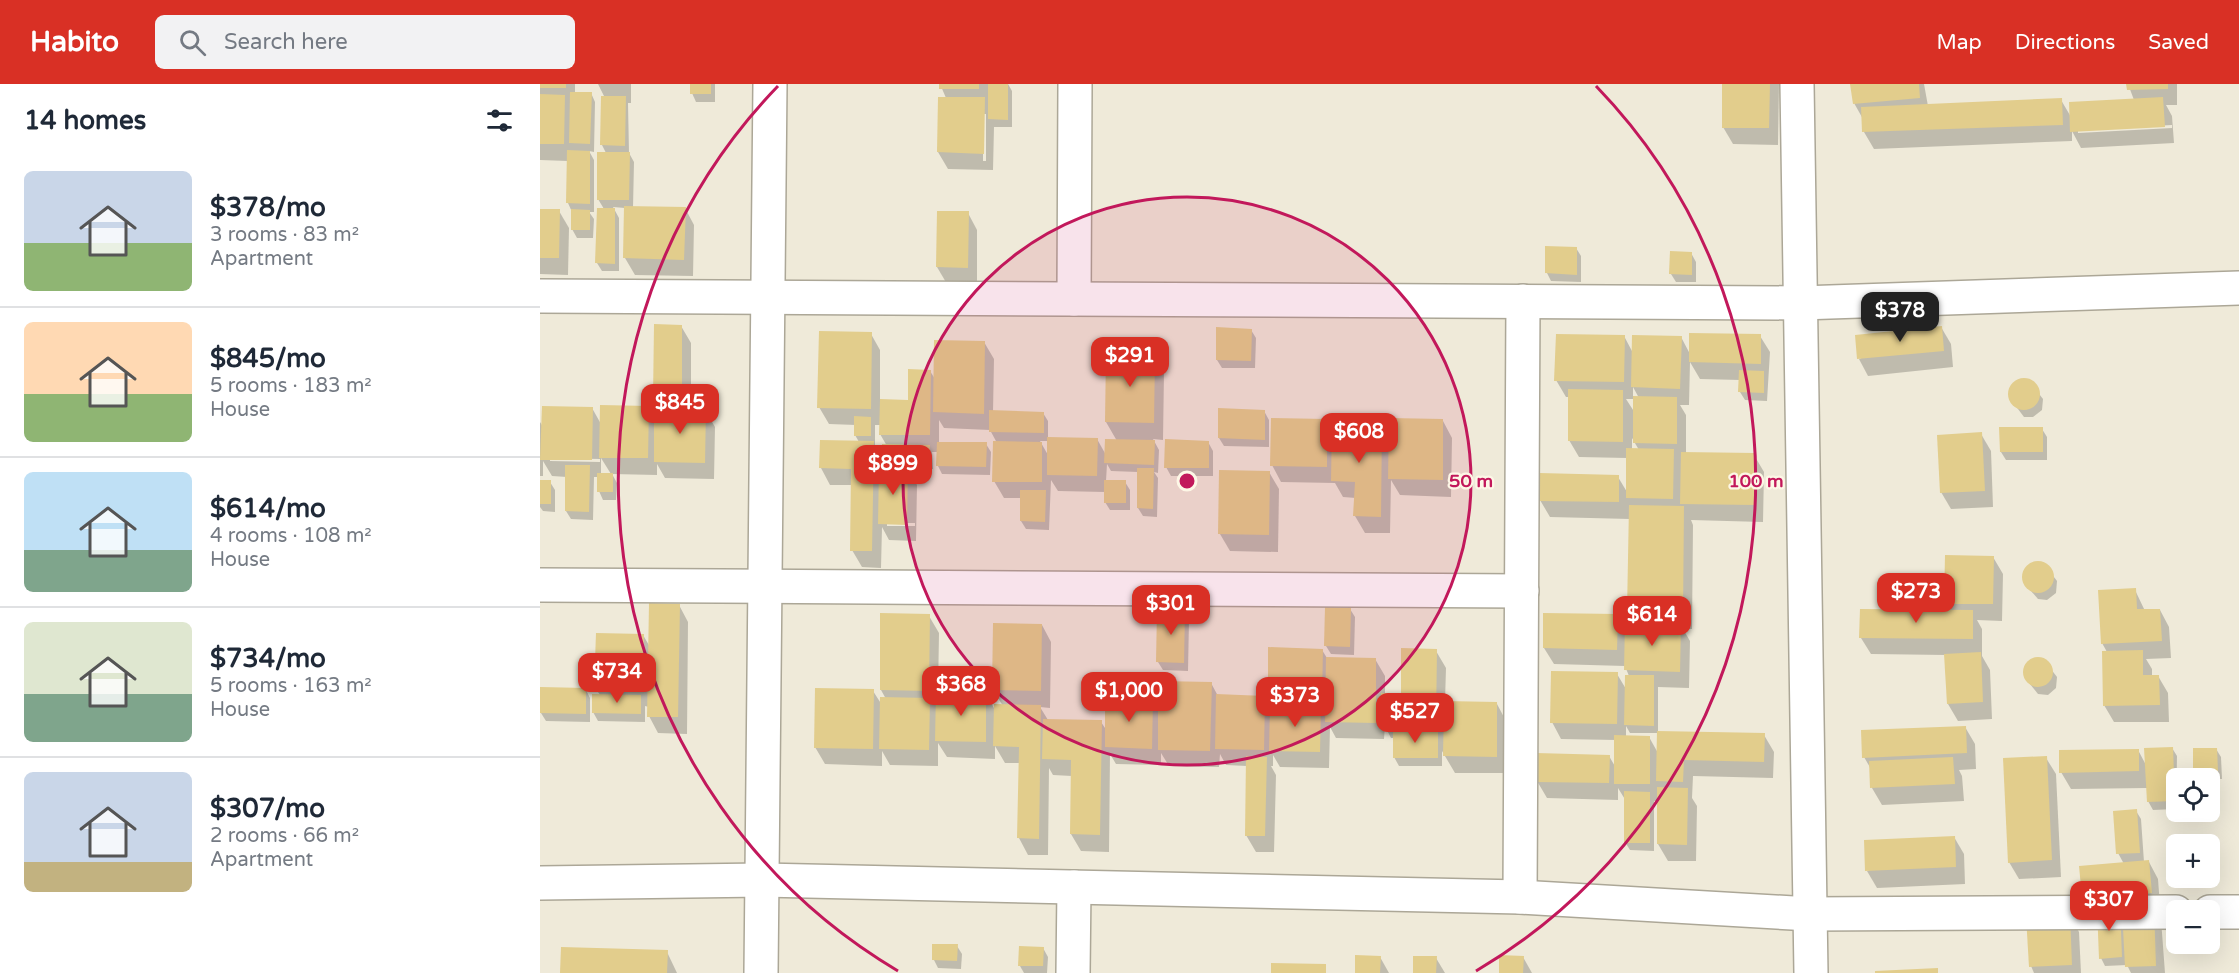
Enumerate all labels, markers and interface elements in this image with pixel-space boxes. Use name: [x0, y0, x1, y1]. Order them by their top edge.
search box: [155, 15, 575, 69]
text: Habito: [30, 25, 119, 59]
icon: search: [176, 26, 209, 59]
text: Search here: [224, 29, 348, 55]
text: Map: [1936, 30, 1982, 55]
text: Directions: [2015, 30, 2115, 55]
text: Saved: [2148, 30, 2209, 55]
icon: filters: [483, 104, 516, 137]
text: 14 homes: [24, 105, 146, 136]
text: $378/mo: [210, 192, 326, 223]
icon: home: [72, 195, 144, 267]
text: 3 rooms · 83 m²: [210, 223, 359, 247]
text: Apartment: [210, 247, 313, 271]
pin: $378: [1864, 292, 1936, 343]
text: $378: [1875, 299, 1925, 323]
pin: $291: [1094, 337, 1166, 388]
text: $845/mo: [210, 343, 326, 374]
text: $291: [1105, 344, 1155, 368]
icon: home: [72, 346, 144, 418]
text: 5 rooms · 183 m²: [210, 374, 372, 398]
pin: $845: [644, 384, 716, 435]
text: $845: [655, 391, 705, 415]
text: House: [210, 398, 270, 422]
pin: $608: [1323, 413, 1395, 464]
text: $608: [1334, 420, 1384, 444]
pin: $899: [857, 445, 929, 496]
text: $899: [868, 452, 918, 476]
text: 50 m: [1449, 470, 1493, 492]
text: 100 m: [1728, 470, 1784, 492]
centre of rings: [1177, 471, 1197, 491]
text: $614/mo: [210, 493, 326, 524]
icon: home: [72, 496, 144, 568]
text: 4 rooms · 108 m²: [210, 524, 372, 548]
text: House: [210, 548, 270, 572]
pin: $273: [1880, 573, 1952, 624]
text: $273: [1891, 580, 1941, 604]
pin: $301: [1135, 585, 1207, 636]
text: $301: [1146, 592, 1196, 616]
pin: $614: [1616, 596, 1688, 647]
text: $614: [1627, 603, 1677, 627]
text: $734/mo: [210, 643, 326, 674]
icon: home: [72, 646, 144, 718]
pin: $734: [581, 653, 653, 704]
text: $734: [592, 660, 642, 684]
pin: $368: [925, 666, 997, 717]
pin: $1,000: [1080, 672, 1178, 723]
text: $368: [936, 673, 986, 697]
text: 5 rooms · 163 m²: [210, 674, 372, 698]
pin: $373: [1259, 677, 1331, 728]
text: $1,000: [1095, 679, 1163, 703]
text: $373: [1270, 684, 1320, 708]
pin: $527: [1379, 693, 1451, 744]
text: House: [210, 698, 270, 722]
text: $527: [1390, 700, 1440, 724]
map controls: [2166, 768, 2220, 954]
button: locate: [2166, 768, 2220, 822]
text: $307/mo: [210, 793, 325, 824]
icon: home: [72, 796, 144, 868]
text: 2 rooms · 66 m²: [210, 824, 359, 848]
button: +: [2166, 834, 2220, 888]
text: Apartment: [210, 848, 313, 872]
pin: $307: [2073, 881, 2145, 932]
text: $307: [2084, 888, 2134, 912]
button: −: [2166, 900, 2220, 954]

